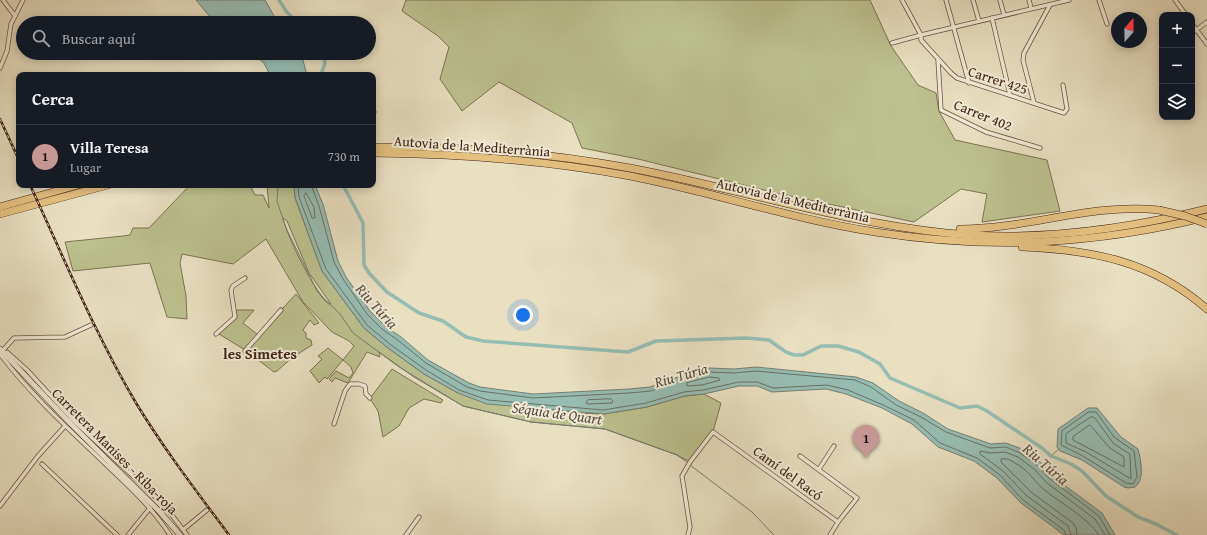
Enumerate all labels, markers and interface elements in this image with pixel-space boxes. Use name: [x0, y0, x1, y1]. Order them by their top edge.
north arrow: [1111, 12, 1147, 48]
map controls: [1159, 12, 1195, 120]
button: +: [1159, 12, 1195, 48]
search box: [16, 16, 376, 60]
icon: search: [30, 27, 52, 49]
text: Buscar aquí: [62, 28, 135, 49]
button: −: [1159, 48, 1195, 84]
street label: Carrer 425: [966, 61, 1030, 99]
button: layers: [1159, 84, 1195, 120]
text: Cerca: [32, 86, 74, 111]
street label: Carrer 402: [951, 94, 1015, 136]
street label: Autovia de la Mediterrània: [393, 131, 551, 161]
text: Villa Teresa: [70, 137, 149, 158]
text: 1: [42, 147, 48, 166]
text: 730 m: [328, 147, 360, 166]
text: Lugar: [70, 158, 101, 177]
street label: Autovia de la Mediterrània: [714, 173, 872, 227]
water label: Riu Túria: [350, 278, 403, 333]
your location: [513, 305, 533, 325]
district label: les Simetes: [223, 343, 297, 364]
water label: Riu Túria: [651, 357, 710, 393]
street label: Carretera Manises - Riba-roja: [47, 383, 183, 519]
water label: Séquia de Quart: [511, 396, 604, 430]
pin: 1: [853, 425, 879, 458]
water label: Riu Túria: [1018, 438, 1074, 490]
street label: Camí del Racó: [749, 441, 827, 505]

